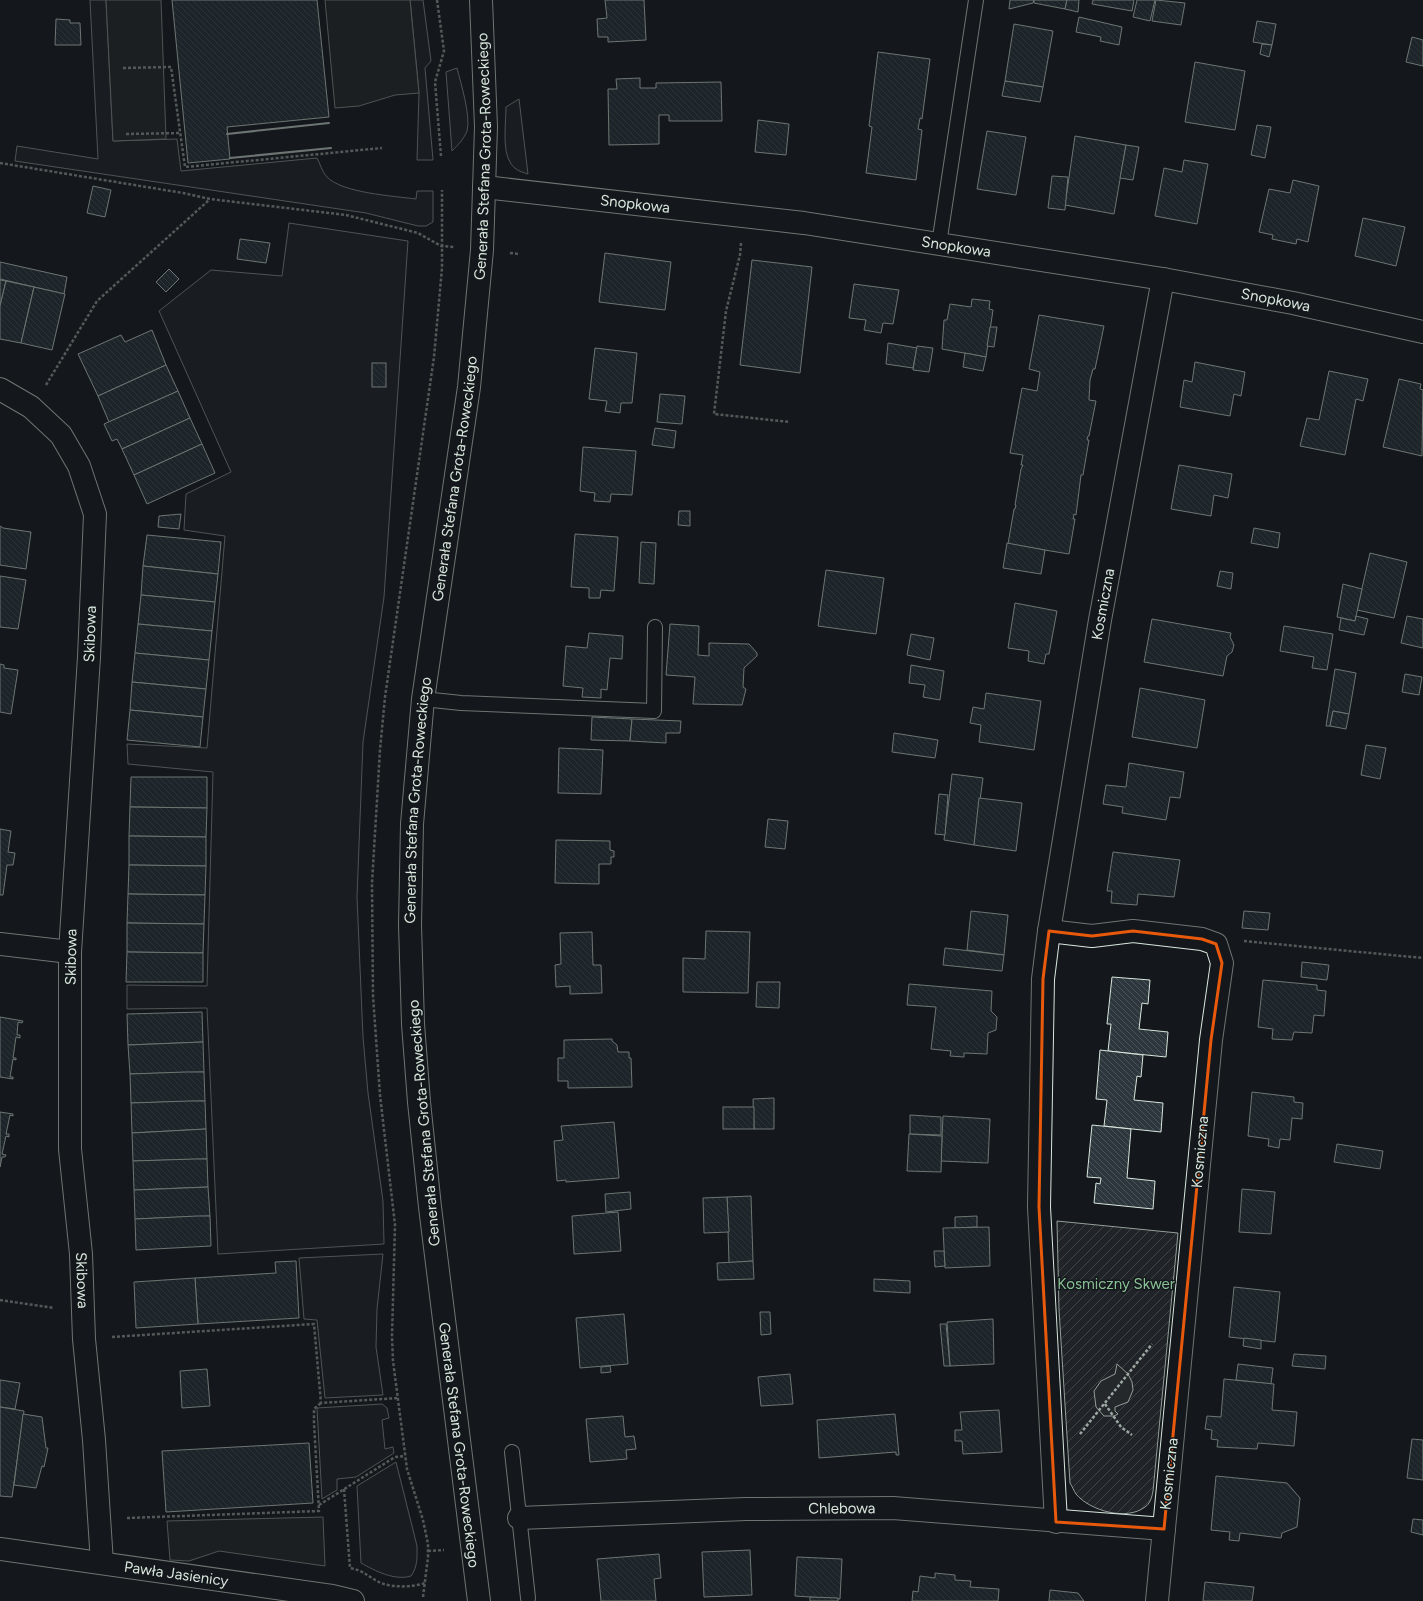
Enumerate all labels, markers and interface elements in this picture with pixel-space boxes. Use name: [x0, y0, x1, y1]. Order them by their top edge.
street label: Generała Stefana Grota-Roweckiego: [470, 32, 495, 281]
street label: Snopkowa: [599, 191, 671, 217]
street label: Snopkowa: [920, 232, 992, 261]
street label: Snopkowa: [1240, 285, 1312, 316]
street label: Generała Stefana Grota-Roweckiego: [429, 355, 481, 603]
street label: Kosmiczna: [1088, 567, 1118, 641]
street label: Skibowa: [80, 605, 100, 663]
street label: Generała Stefana Grota-Roweckiego: [401, 675, 435, 924]
street label: Skibowa: [62, 929, 80, 985]
street label: Generała Stefana Grota-Roweckiego: [404, 999, 444, 1247]
street label: Kosmiczna: [1188, 1115, 1212, 1189]
street label: Skibowa: [72, 1252, 92, 1309]
park label: Kosmiczny Skwer: [1057, 1275, 1175, 1293]
street label: Generała Stefana Grota-Roweckiego: [435, 1321, 483, 1569]
street label: Kosmiczna: [1156, 1437, 1182, 1511]
street label: Chlebowa: [808, 1499, 876, 1518]
street label: Pawła Jasienicy: [123, 1558, 230, 1590]

